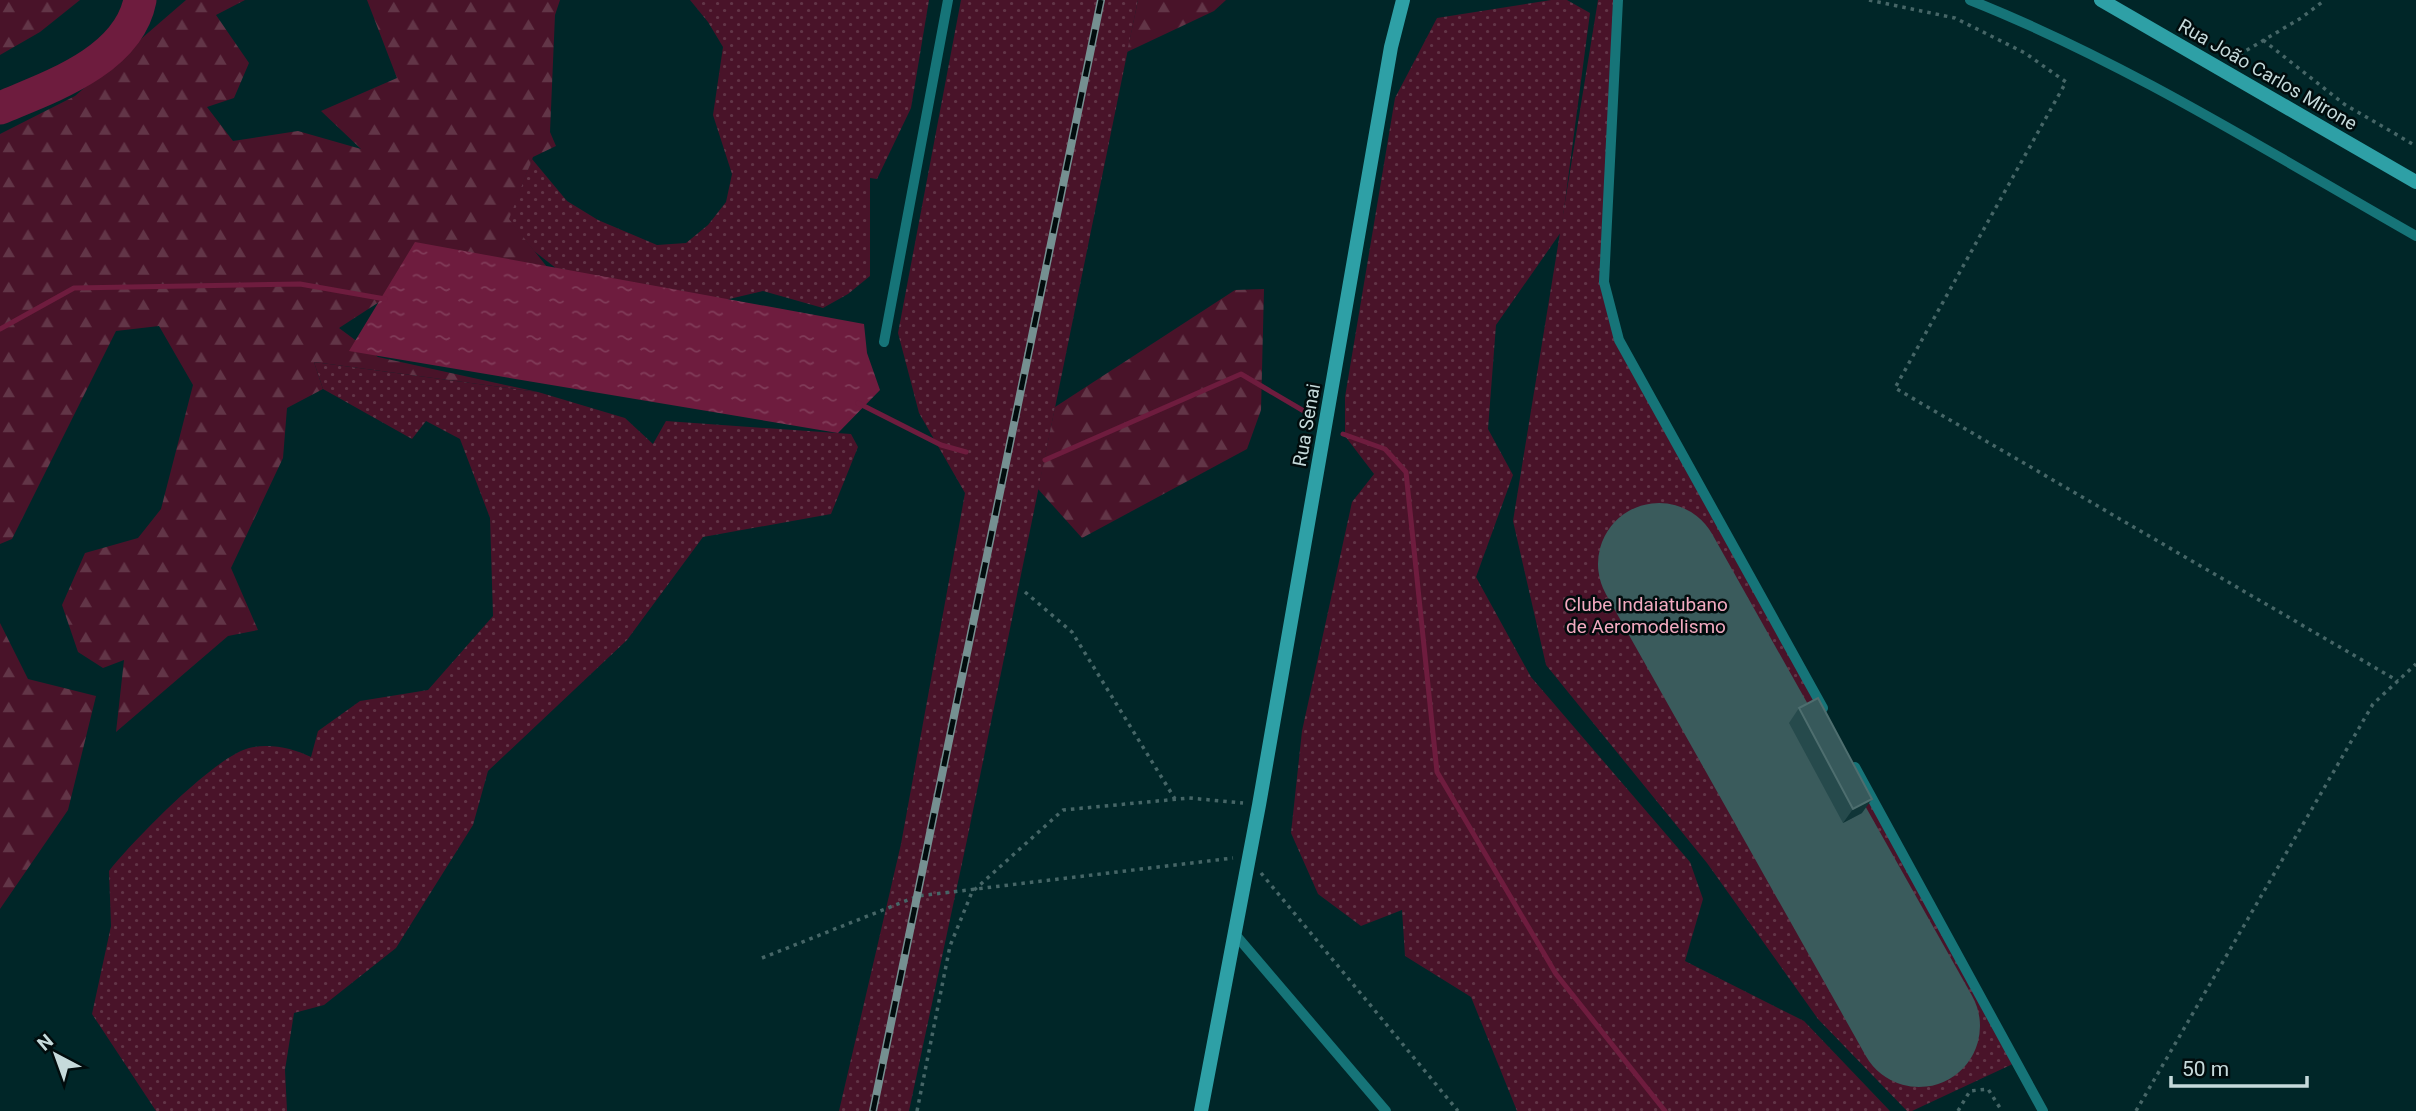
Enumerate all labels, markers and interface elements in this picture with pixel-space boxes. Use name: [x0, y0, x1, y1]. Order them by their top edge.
street label: Rua João Carlos Mirone: [2174, 14, 2361, 135]
street label: Rua Senai: [1288, 382, 1325, 468]
park label: Clube Indaiatubano de Aeromodelismo: [1564, 593, 1728, 638]
north arrow: [21, 1020, 91, 1090]
text: N: [33, 1029, 58, 1056]
scale bar: [2171, 1044, 2308, 1088]
text: 50 m: [2182, 1057, 2229, 1081]

